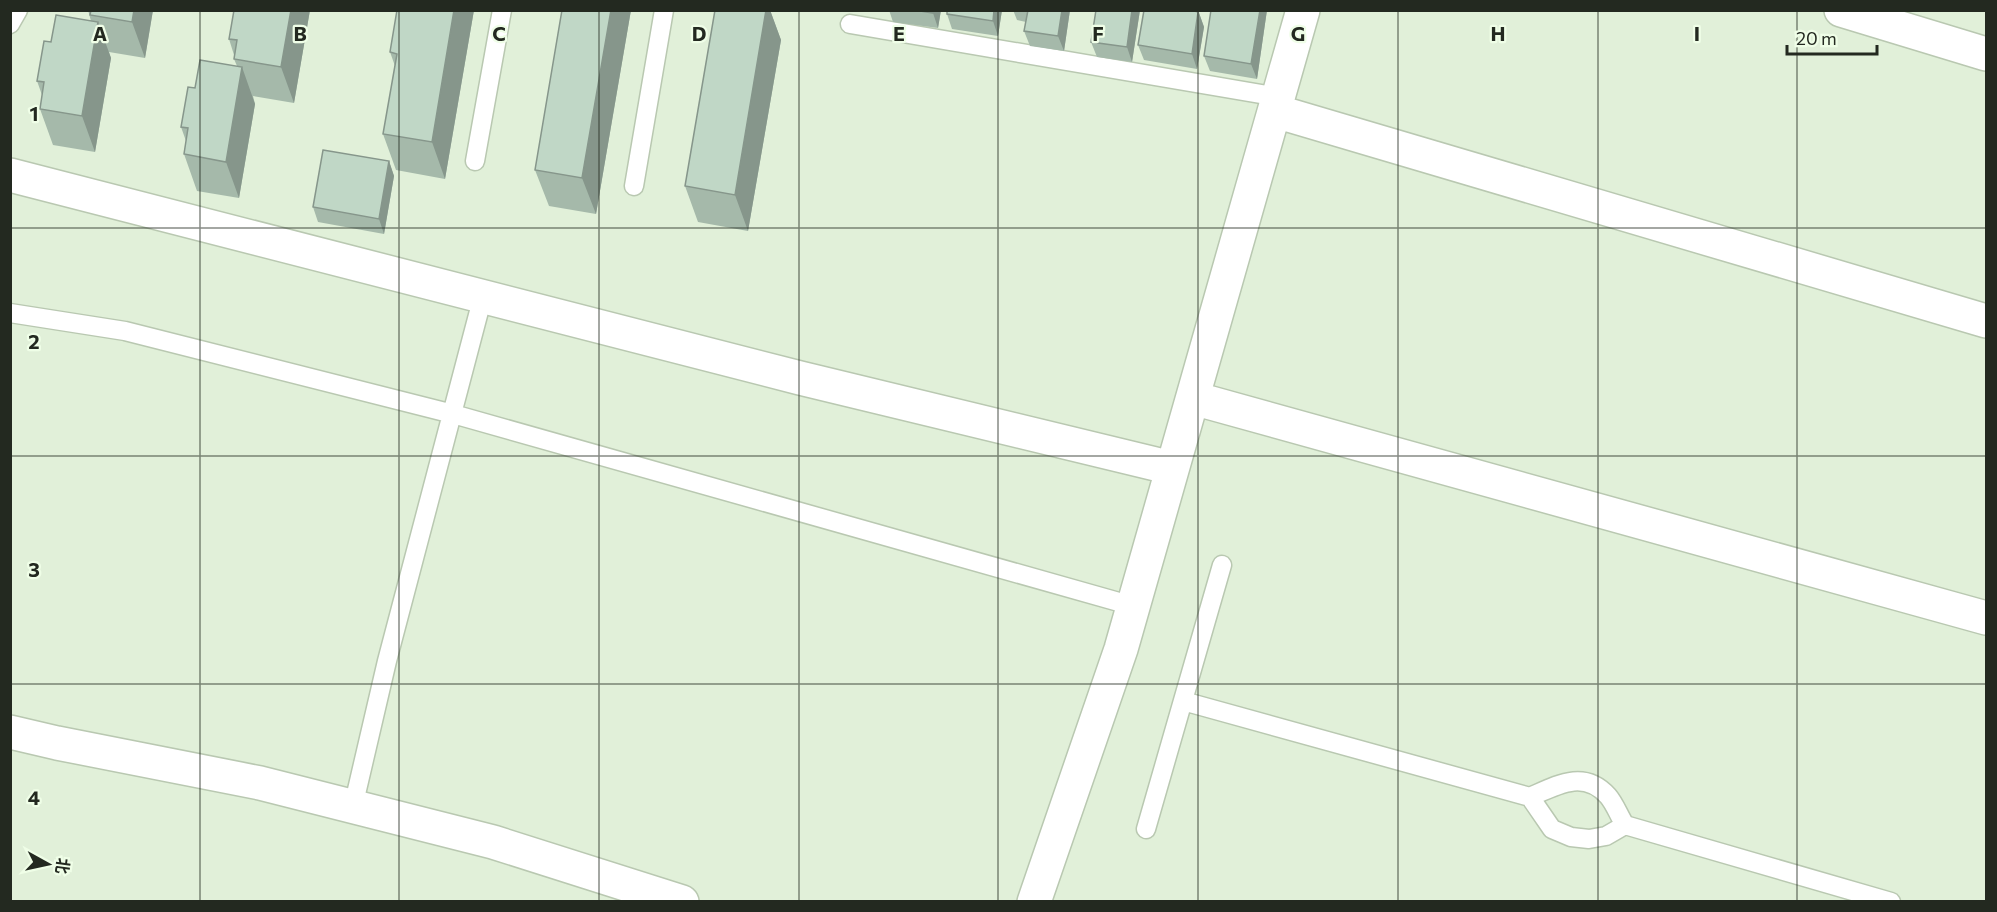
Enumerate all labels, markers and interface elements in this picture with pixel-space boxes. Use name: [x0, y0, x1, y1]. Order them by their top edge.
scale bar: [1787, 18, 1877, 56]
text: A: [93, 21, 107, 45]
text: B: [293, 21, 307, 45]
text: C: [492, 21, 506, 45]
text: D: [692, 21, 706, 45]
text: E: [893, 21, 905, 45]
text: F: [1092, 21, 1104, 45]
text: G: [1291, 21, 1305, 45]
text: H: [1491, 21, 1506, 45]
text: I: [1694, 21, 1700, 45]
text: 20 m: [1796, 27, 1837, 49]
text: 1: [29, 101, 39, 125]
text: 2: [28, 329, 40, 353]
text: 3: [28, 557, 40, 581]
text: 4: [28, 785, 40, 809]
north arrow: [18, 834, 78, 894]
text: 北: [53, 857, 74, 875]

